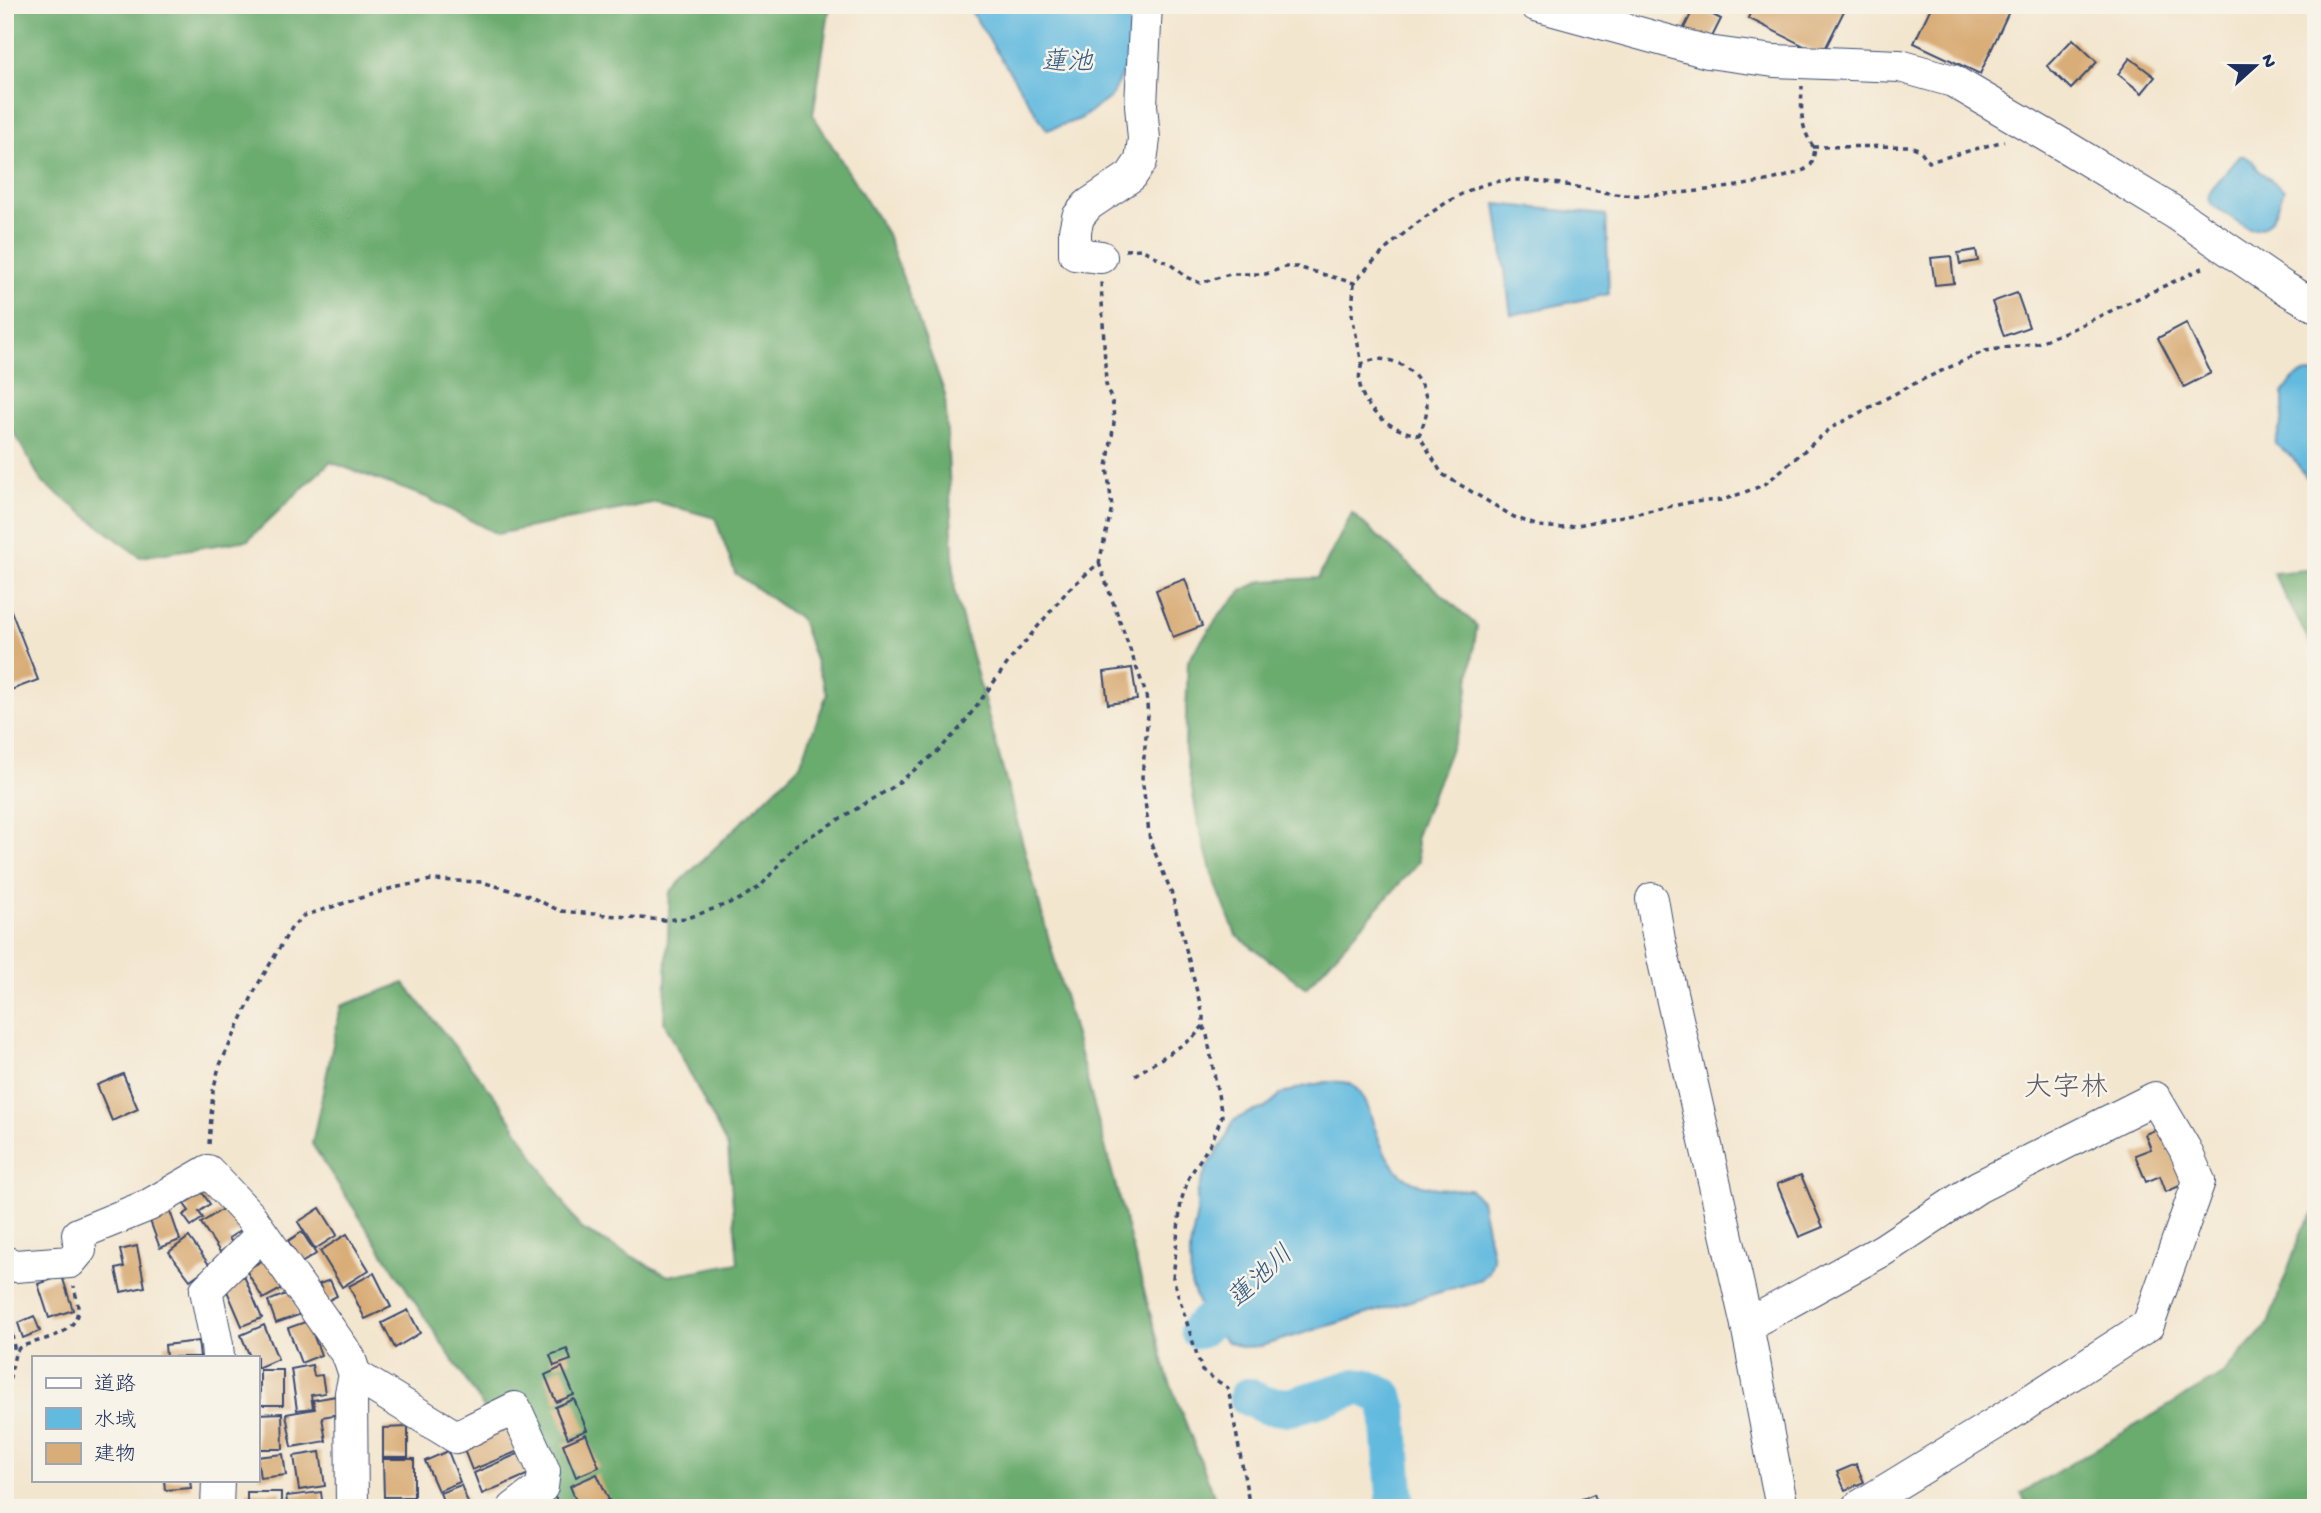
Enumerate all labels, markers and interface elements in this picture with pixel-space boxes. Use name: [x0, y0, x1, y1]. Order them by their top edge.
north arrow: [2220, 32, 2290, 102]
water label: 蓮池: [1041, 47, 1094, 80]
text: N: [2255, 51, 2281, 71]
district label: 大字林: [2024, 1072, 2108, 1106]
water label: 蓮池川: [1222, 1239, 1301, 1316]
legend: [32, 1356, 259, 1482]
text: 道路: [94, 1373, 136, 1399]
text: 水域: [94, 1409, 136, 1435]
text: 建物: [94, 1443, 136, 1469]

